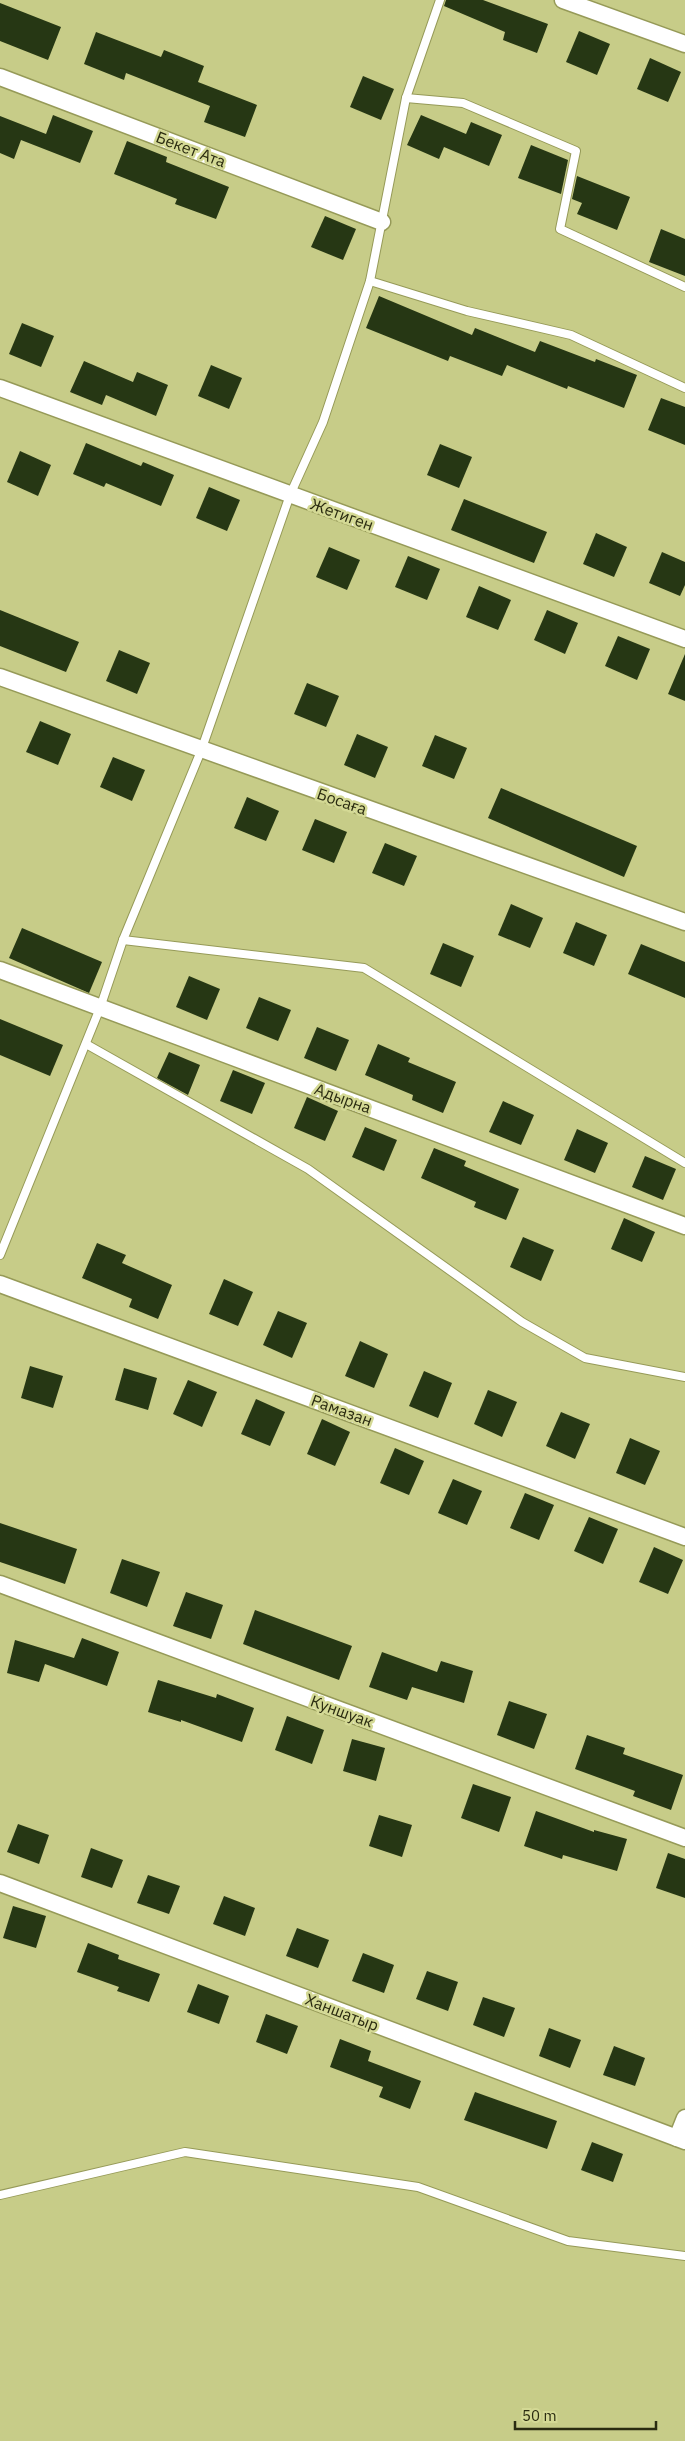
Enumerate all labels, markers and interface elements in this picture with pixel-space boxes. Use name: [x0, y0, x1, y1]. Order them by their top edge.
street label: Бекет Ата: [153, 127, 229, 172]
street label: Жетиген: [308, 493, 376, 535]
street label: Босаға: [314, 783, 370, 819]
street label: Адырна: [312, 1079, 375, 1118]
street label: Рамазан: [309, 1390, 375, 1430]
street label: Куншуак: [308, 1690, 376, 1732]
street label: Ханшатыр: [302, 1989, 382, 2035]
scale bar: [515, 2398, 656, 2430]
text: 50 m: [522, 2406, 557, 2425]

